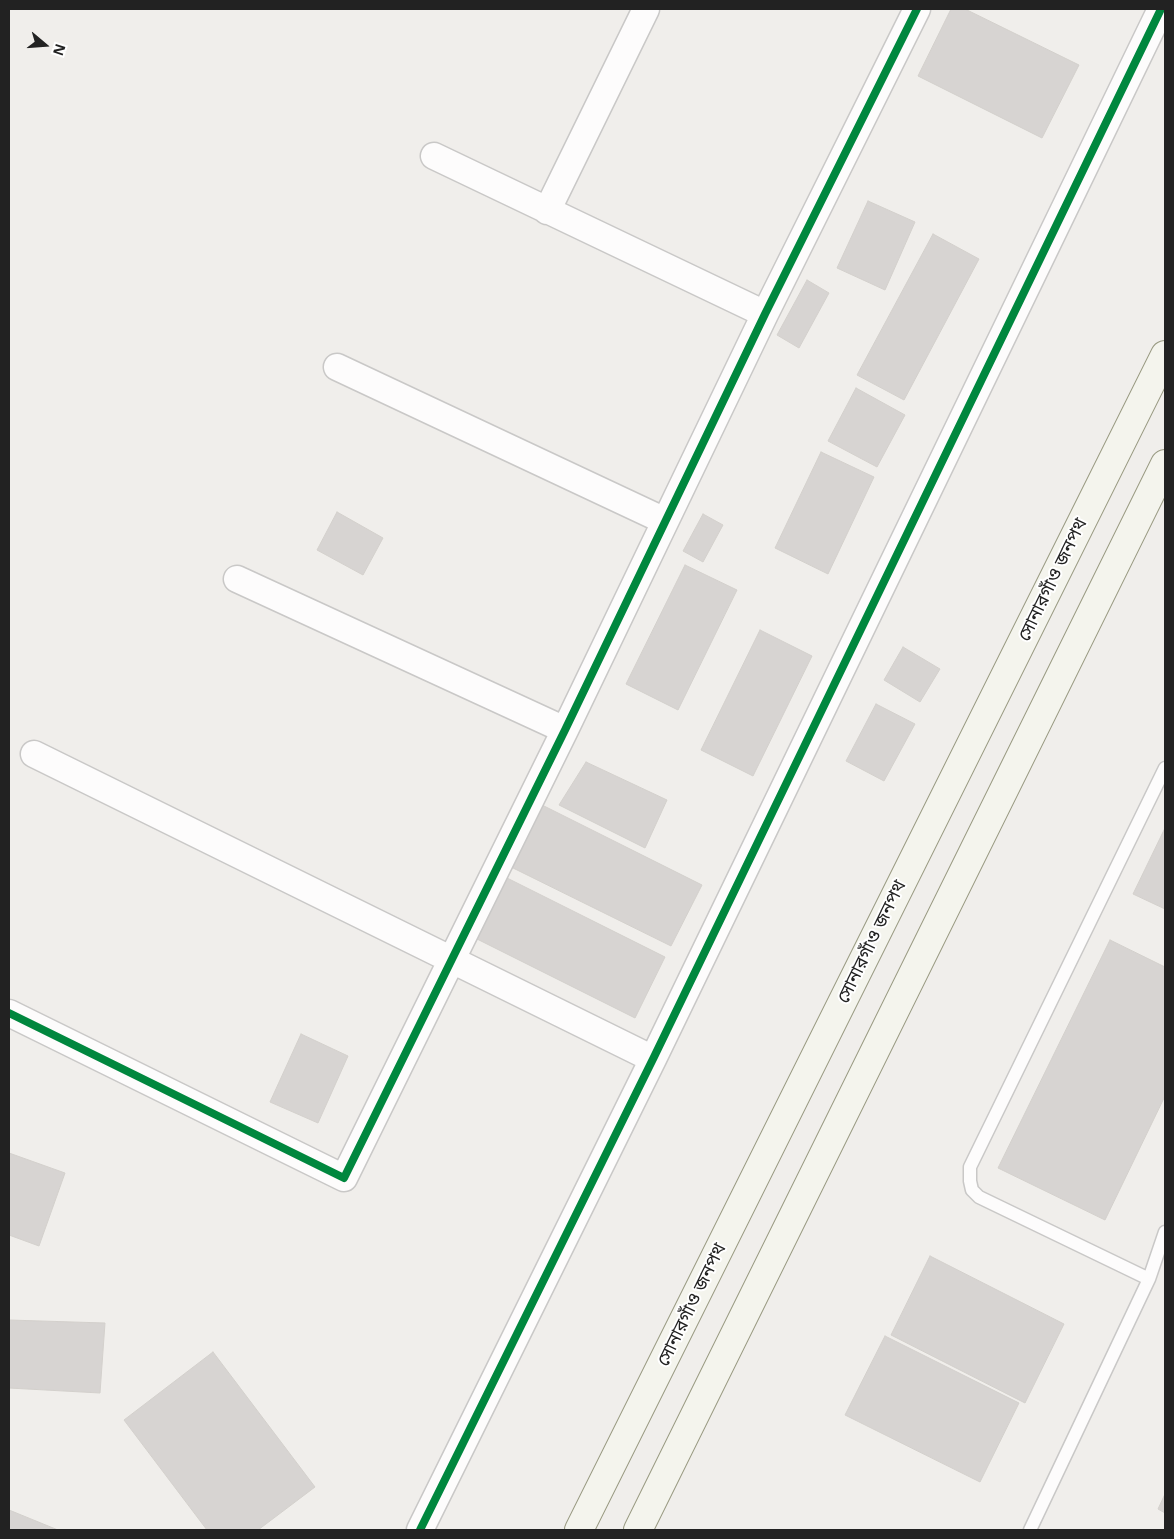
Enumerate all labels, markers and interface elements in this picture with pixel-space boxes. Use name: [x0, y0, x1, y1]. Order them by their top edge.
north arrow: [20, 20, 70, 70]
text: N: [49, 41, 71, 58]
street label: সোনারগাঁও জনপথ: [1014, 515, 1092, 645]
street label: সোনারগাঁও জনপথ: [833, 877, 911, 1007]
street label: সোনারগাঁও জনপথ: [653, 1240, 731, 1370]

